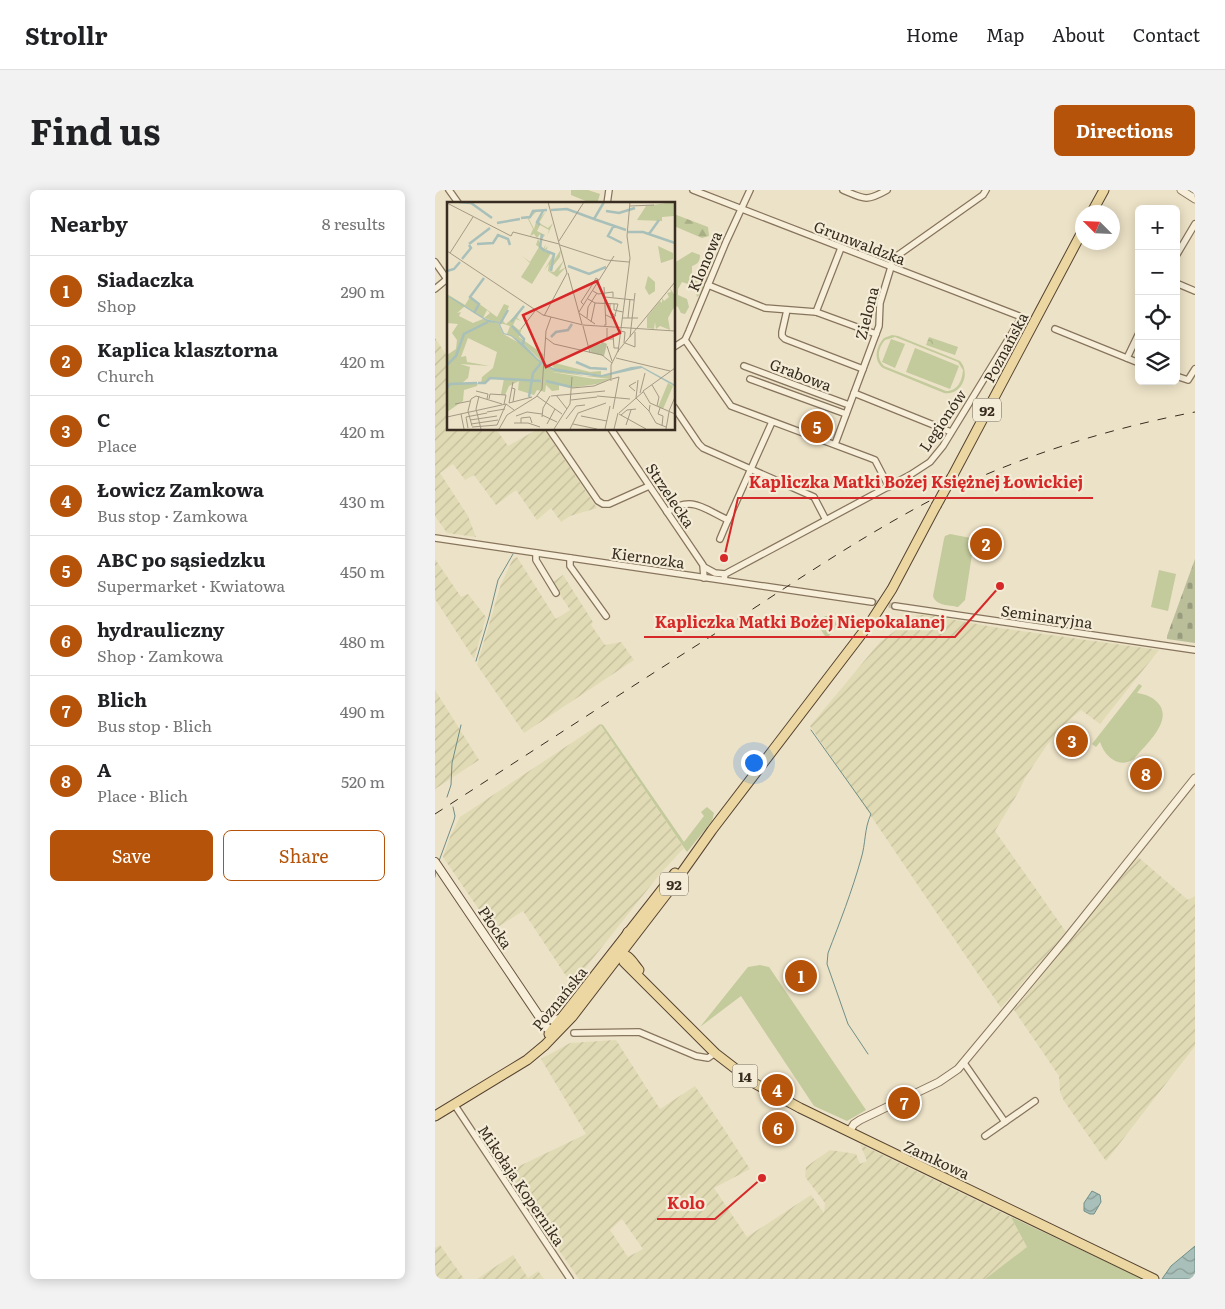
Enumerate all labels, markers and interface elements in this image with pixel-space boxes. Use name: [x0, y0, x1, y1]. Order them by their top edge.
text: Strollr: [25, 17, 108, 52]
text: Home: [906, 21, 958, 48]
text: Map: [986, 21, 1024, 48]
text: About: [1052, 21, 1105, 48]
text: Contact: [1133, 21, 1200, 48]
text: Find us: [30, 104, 160, 156]
button: Directions: [1054, 105, 1195, 156]
inset map: [447, 202, 675, 430]
north arrow: [1075, 205, 1120, 250]
map controls: [1135, 205, 1180, 385]
button: +: [1135, 205, 1180, 250]
text: Nearby: [50, 207, 128, 238]
text: 8 results: [322, 211, 385, 235]
street label: Grunwaldzka: [811, 214, 910, 270]
street label: Klonowa: [681, 226, 727, 295]
button: −: [1135, 250, 1180, 295]
text: Siadaczka: [97, 265, 194, 293]
text: 1: [63, 279, 69, 303]
text: 290 m: [341, 279, 385, 303]
street label: Zielona: [848, 283, 884, 342]
text: Shop: [97, 293, 136, 317]
button: locate: [1135, 295, 1180, 340]
street label: Poznańska: [977, 307, 1034, 386]
text: Kaplica klasztorna: [97, 335, 278, 363]
button: layers: [1135, 340, 1180, 385]
text: 2: [62, 349, 70, 373]
text: 420 m: [340, 349, 385, 373]
street label: Grabowa: [767, 352, 836, 397]
text: Church: [97, 363, 154, 387]
street label: Legionów: [913, 384, 971, 456]
road number: 92: [973, 398, 1001, 422]
text: C: [97, 405, 111, 433]
pin: 5: [801, 408, 833, 446]
text: 3: [62, 419, 70, 443]
text: 420 m: [340, 419, 385, 443]
text: Place: [97, 433, 137, 457]
street label: Strzelecka: [641, 458, 702, 533]
callout: Kapliczka Matki Bożej Księżnej Łowickiej: [738, 467, 1093, 498]
text: Kapliczka Matki Bożej Księżnej Łowickiej: [749, 469, 1083, 493]
text: Łowicz Zamkowa: [97, 475, 264, 503]
text: 4: [61, 489, 71, 513]
text: 430 m: [340, 489, 385, 513]
text: Bus stop · Zamkowa: [97, 503, 248, 527]
pin: 2: [970, 525, 1002, 563]
street label: Kiernozka: [610, 540, 687, 574]
text: ABC po sąsiedzku: [97, 545, 266, 573]
text: 5: [62, 559, 70, 583]
text: 450 m: [340, 559, 385, 583]
text: Supermarket · Kwiatowa: [97, 573, 285, 597]
street label: Seminaryjna: [1000, 598, 1095, 634]
callout: Kapliczka Matki Bożej Niepokalanej: [644, 606, 955, 637]
text: Kapliczka Matki Bożej Niepokalanej: [655, 609, 945, 633]
text: hydrauliczny: [97, 615, 224, 643]
text: 6: [61, 629, 71, 653]
text: 480 m: [339, 629, 385, 653]
text: Shop · Zamkowa: [97, 643, 223, 667]
text: Blich: [97, 685, 147, 713]
text: 7: [62, 699, 70, 723]
text: 490 m: [340, 699, 385, 723]
text: Bus stop · Blich: [97, 713, 212, 737]
pin: 3: [1056, 722, 1088, 760]
your location: [741, 750, 767, 776]
text: A: [97, 755, 111, 783]
pin: 8: [1130, 755, 1162, 793]
text: 8: [61, 769, 71, 793]
text: 520 m: [341, 769, 385, 793]
text: Place · Blich: [97, 783, 188, 807]
button: Save: [50, 830, 213, 881]
button: Share: [223, 830, 385, 881]
road number: 92: [660, 872, 688, 896]
street label: Płocka: [473, 901, 519, 954]
pin: 1: [785, 957, 817, 995]
street label: Poznańska: [526, 960, 593, 1035]
road number: 14: [733, 1064, 757, 1088]
pin: 4: [761, 1071, 793, 1109]
pin: 7: [888, 1084, 920, 1122]
pin: 6: [762, 1109, 794, 1147]
street label: Mikołaja Kopernika: [473, 1120, 572, 1251]
street label: Zamkowa: [900, 1134, 975, 1185]
callout: Kolo: [657, 1188, 715, 1219]
text: Kolo: [667, 1190, 705, 1214]

